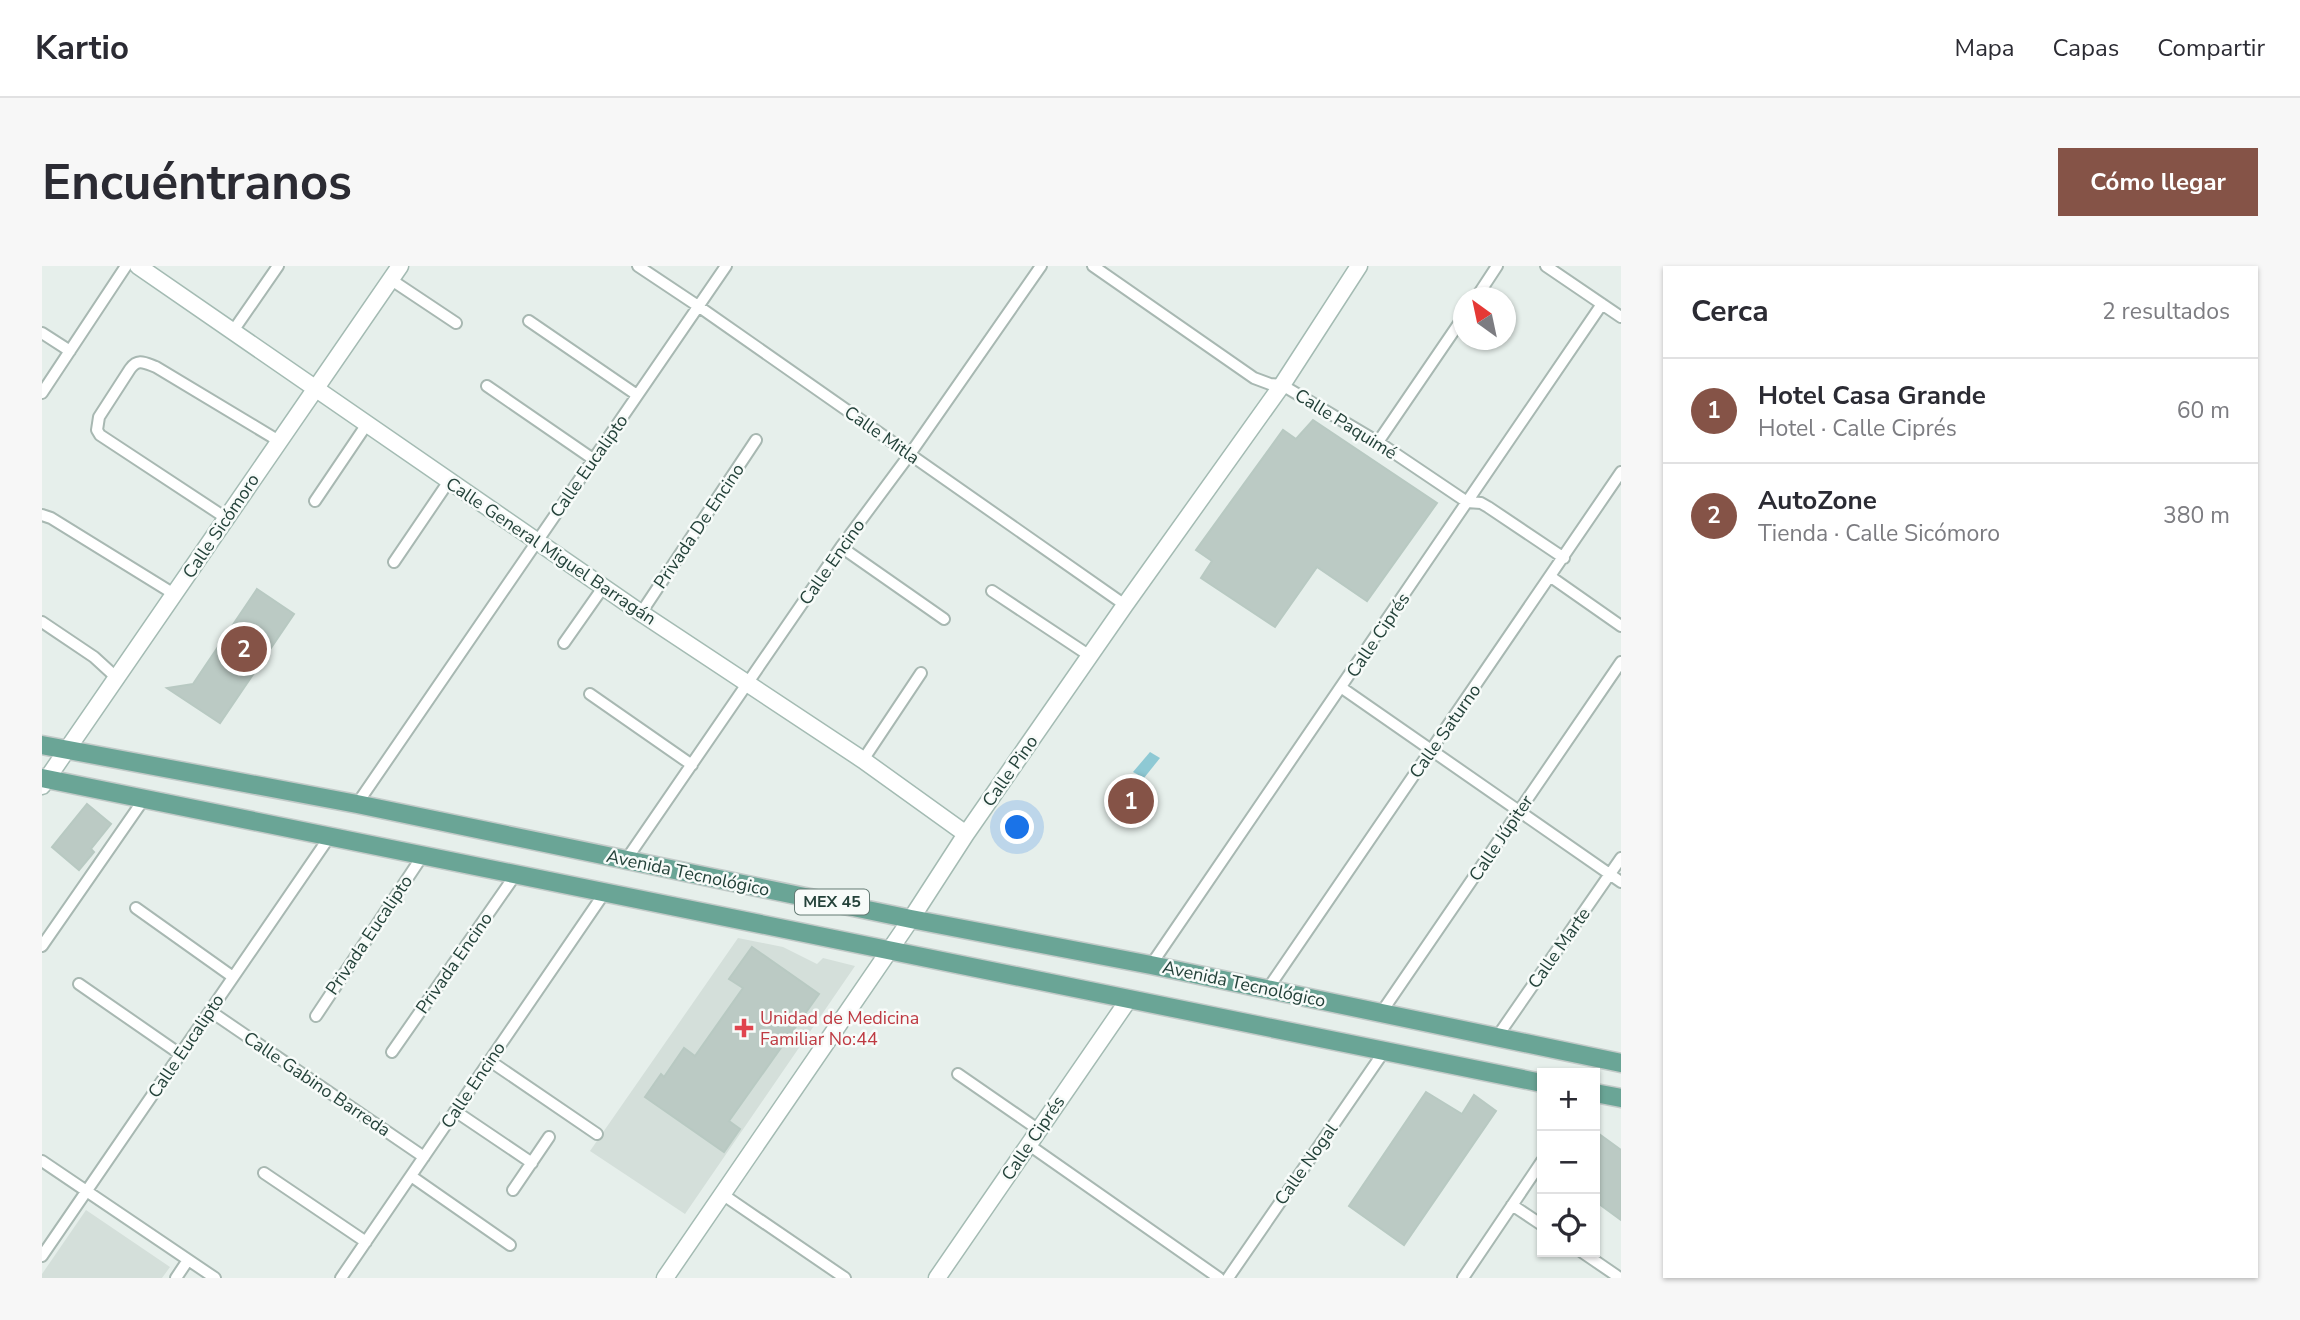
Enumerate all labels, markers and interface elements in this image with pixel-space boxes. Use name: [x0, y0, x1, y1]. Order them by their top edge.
text: Kartio: [35, 26, 129, 71]
text: Mapa: [1955, 32, 2015, 64]
text: Capas: [2053, 32, 2119, 64]
text: Compartir: [2157, 32, 2265, 64]
button: Cómo llegar: [2058, 148, 2258, 216]
text: Encuéntranos: [42, 149, 352, 216]
north arrow: [1453, 287, 1516, 350]
text: Cerca: [1691, 291, 1769, 332]
text: 2 resultados: [2102, 296, 2230, 327]
text: Hotel Casa Grande: [1758, 378, 1986, 413]
street label: Calle Paquimé: [1290, 383, 1402, 465]
text: 1: [1707, 395, 1721, 426]
text: 60 m: [2177, 395, 2230, 426]
street label: Calle Mitla: [840, 400, 924, 470]
street label: Calle Eucalipto: [545, 410, 633, 522]
text: Hotel · Calle Ciprés: [1758, 413, 1957, 444]
street label: Privada De Encino: [648, 459, 750, 593]
street label: Calle Sicómoro: [177, 469, 265, 583]
street label: Calle General Miguel Barragán: [441, 472, 661, 630]
text: AutoZone: [1758, 483, 1877, 518]
text: 2: [1707, 500, 1721, 531]
text: 380 m: [2163, 500, 2230, 531]
street label: Calle Encino: [794, 514, 870, 610]
text: Tienda · Calle Sicómoro: [1758, 518, 2000, 549]
street label: Calle Ciprés: [1341, 588, 1415, 682]
pin: 2: [221, 623, 267, 675]
street label: Calle Saturno: [1404, 679, 1486, 783]
street label: Calle Pino: [977, 731, 1043, 811]
pin: 1: [1108, 775, 1154, 827]
street label: Calle Júpiter: [1463, 790, 1539, 886]
your location: [1000, 810, 1034, 844]
street label: Avenida Tecnológico: [604, 844, 772, 902]
street label: Privada Eucalipto: [320, 870, 418, 1000]
road number: MEX 45: [795, 890, 869, 915]
street label: Calle Marte: [1522, 903, 1596, 993]
street label: Privada Encino: [410, 908, 498, 1018]
street label: Avenida Tecnológico: [1160, 955, 1328, 1013]
street label: Calle Eucalipto: [142, 989, 230, 1103]
place label: Unidad de Medicina Familiar No:44: [760, 1006, 919, 1051]
marker: Unidad de Medicina Familiar No:44: [734, 1018, 754, 1038]
street label: Calle Gabino Barreda: [239, 1026, 395, 1142]
street label: Calle Encino: [435, 1037, 511, 1133]
map controls: [1537, 1068, 1600, 1257]
button: +: [1537, 1068, 1600, 1131]
street label: Calle Ciprés: [996, 1091, 1070, 1185]
street label: Calle Nogal: [1269, 1118, 1343, 1210]
button: −: [1537, 1131, 1600, 1194]
button: locate: [1537, 1194, 1600, 1257]

